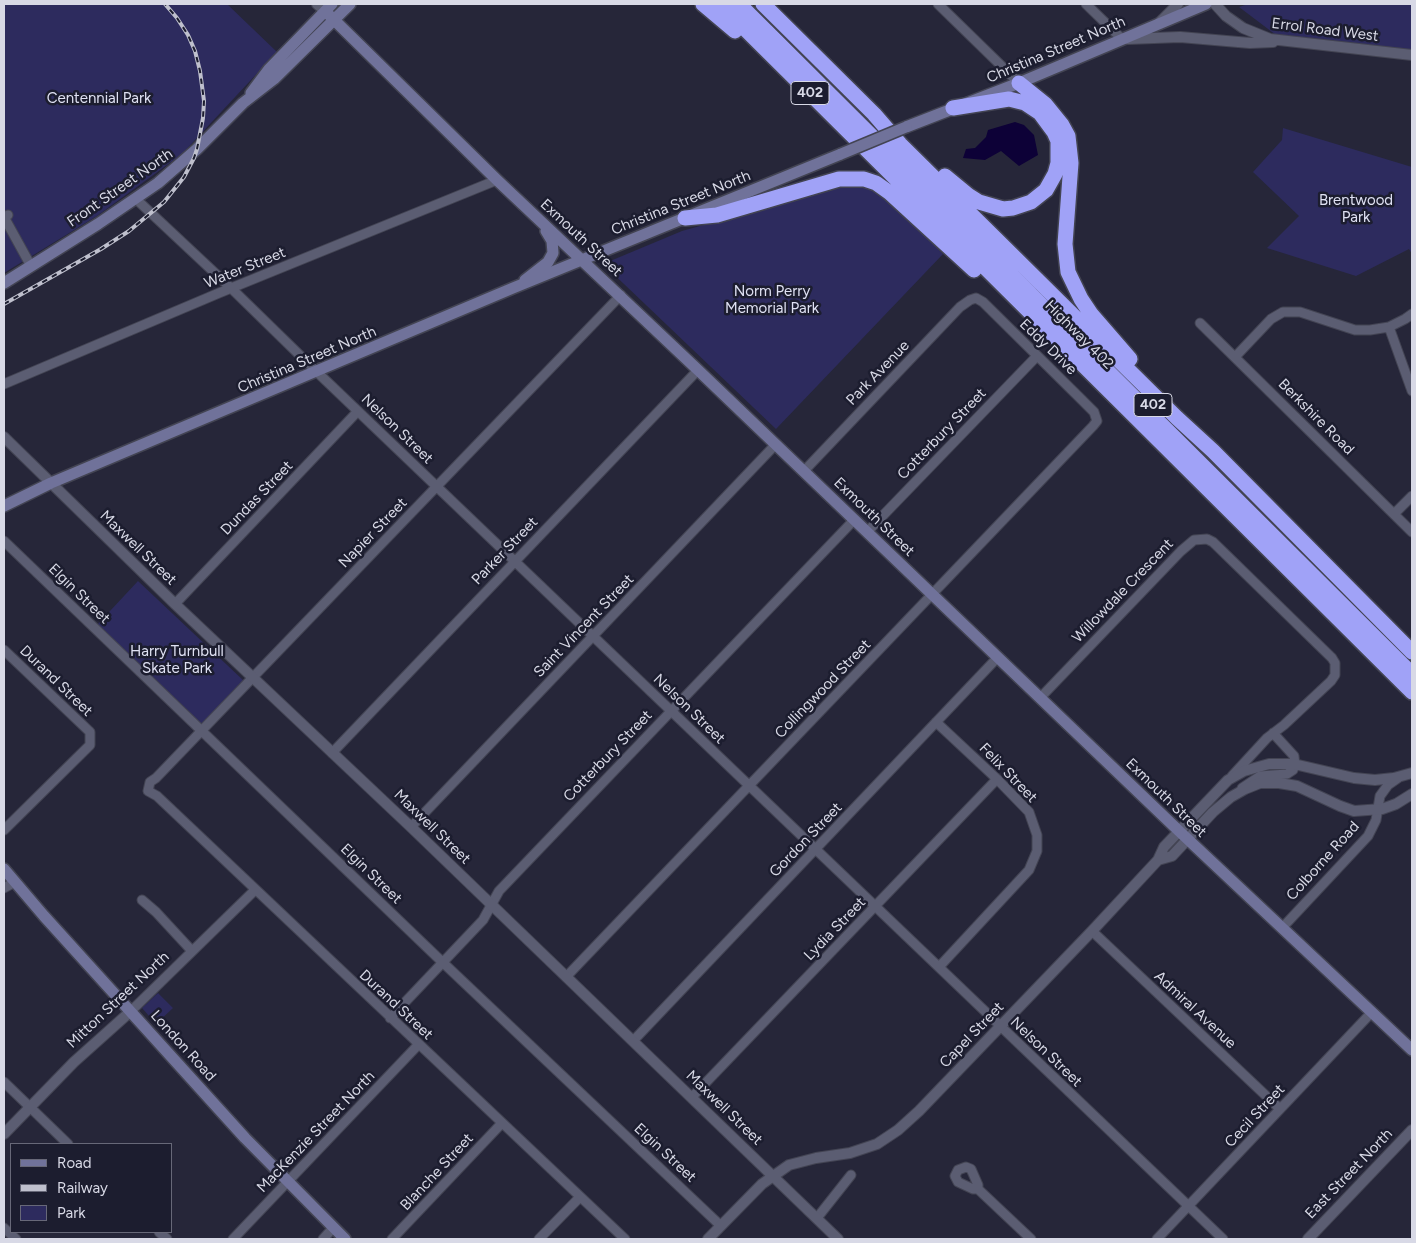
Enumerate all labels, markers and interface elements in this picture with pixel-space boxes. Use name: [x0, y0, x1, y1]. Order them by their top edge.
street label: Christina Street North: [984, 13, 1128, 87]
street label: Errol Road West: [1271, 15, 1379, 45]
road number: 402: [791, 82, 829, 105]
park label: Centennial Park: [47, 90, 151, 108]
street label: Front Street North: [64, 145, 176, 231]
street label: Christina Street North: [609, 167, 753, 239]
park label: Brentwood Park: [1319, 192, 1393, 227]
street label: Exmouth Street: [536, 195, 626, 281]
street label: Water Street: [202, 244, 288, 292]
park label: Norm Perry Memorial Park: [725, 283, 819, 318]
street label: Highway 402: [1041, 297, 1117, 373]
street label: Eddy Drive: [1016, 315, 1080, 379]
street label: Christina Street North: [235, 323, 379, 397]
street label: Park Avenue: [843, 337, 913, 409]
street label: Berkshire Road: [1274, 375, 1358, 459]
street label: Cotterbury Street: [894, 385, 990, 483]
street label: Nelson Street: [357, 390, 437, 468]
road number: 402: [1134, 394, 1172, 416]
street label: Dundas Street: [217, 457, 297, 539]
street label: Exmouth Street: [830, 474, 918, 560]
street label: Napier Street: [335, 494, 411, 572]
street label: Maxwell Street: [96, 507, 180, 589]
street label: Parker Street: [468, 513, 542, 589]
street label: Willowdale Crescent: [1069, 535, 1177, 647]
street label: Elgin Street: [44, 560, 114, 628]
street label: Saint Vincent Street: [530, 571, 638, 681]
street label: Collingwood Street: [771, 636, 875, 742]
street label: Durand Street: [16, 642, 96, 720]
park label: Harry Turnbull Skate Park: [130, 643, 224, 678]
street label: Nelson Street: [649, 670, 729, 748]
street label: Cotterbury Street: [560, 707, 656, 805]
street label: Felix Street: [975, 739, 1041, 807]
street label: Exmouth Street: [1122, 755, 1210, 841]
street label: Maxwell Street: [390, 786, 474, 868]
street label: Gordon Street: [766, 799, 846, 881]
street label: Colborne Road: [1283, 818, 1363, 904]
street label: Elgin Street: [336, 840, 406, 908]
street label: Lydia Street: [800, 894, 870, 964]
street label: Mitton Street North: [63, 948, 173, 1052]
street label: Durand Street: [355, 966, 437, 1044]
street label: Admiral Avenue: [1150, 967, 1240, 1053]
street label: Capel Street: [936, 998, 1008, 1072]
street label: London Road: [147, 1007, 219, 1085]
street label: Nelson Street: [1006, 1013, 1086, 1091]
street label: Maxwell Street: [682, 1067, 766, 1149]
street label: MacKenzie Street North: [253, 1068, 379, 1196]
street label: Cecil Street: [1221, 1081, 1289, 1151]
street label: Elgin Street: [630, 1120, 700, 1186]
street label: East Street North: [1302, 1125, 1396, 1223]
street label: Blanche Street: [397, 1130, 477, 1214]
legend: [10, 1143, 172, 1233]
text: Road: [57, 1154, 92, 1172]
text: Railway: [57, 1179, 108, 1197]
text: Park: [57, 1204, 86, 1222]

